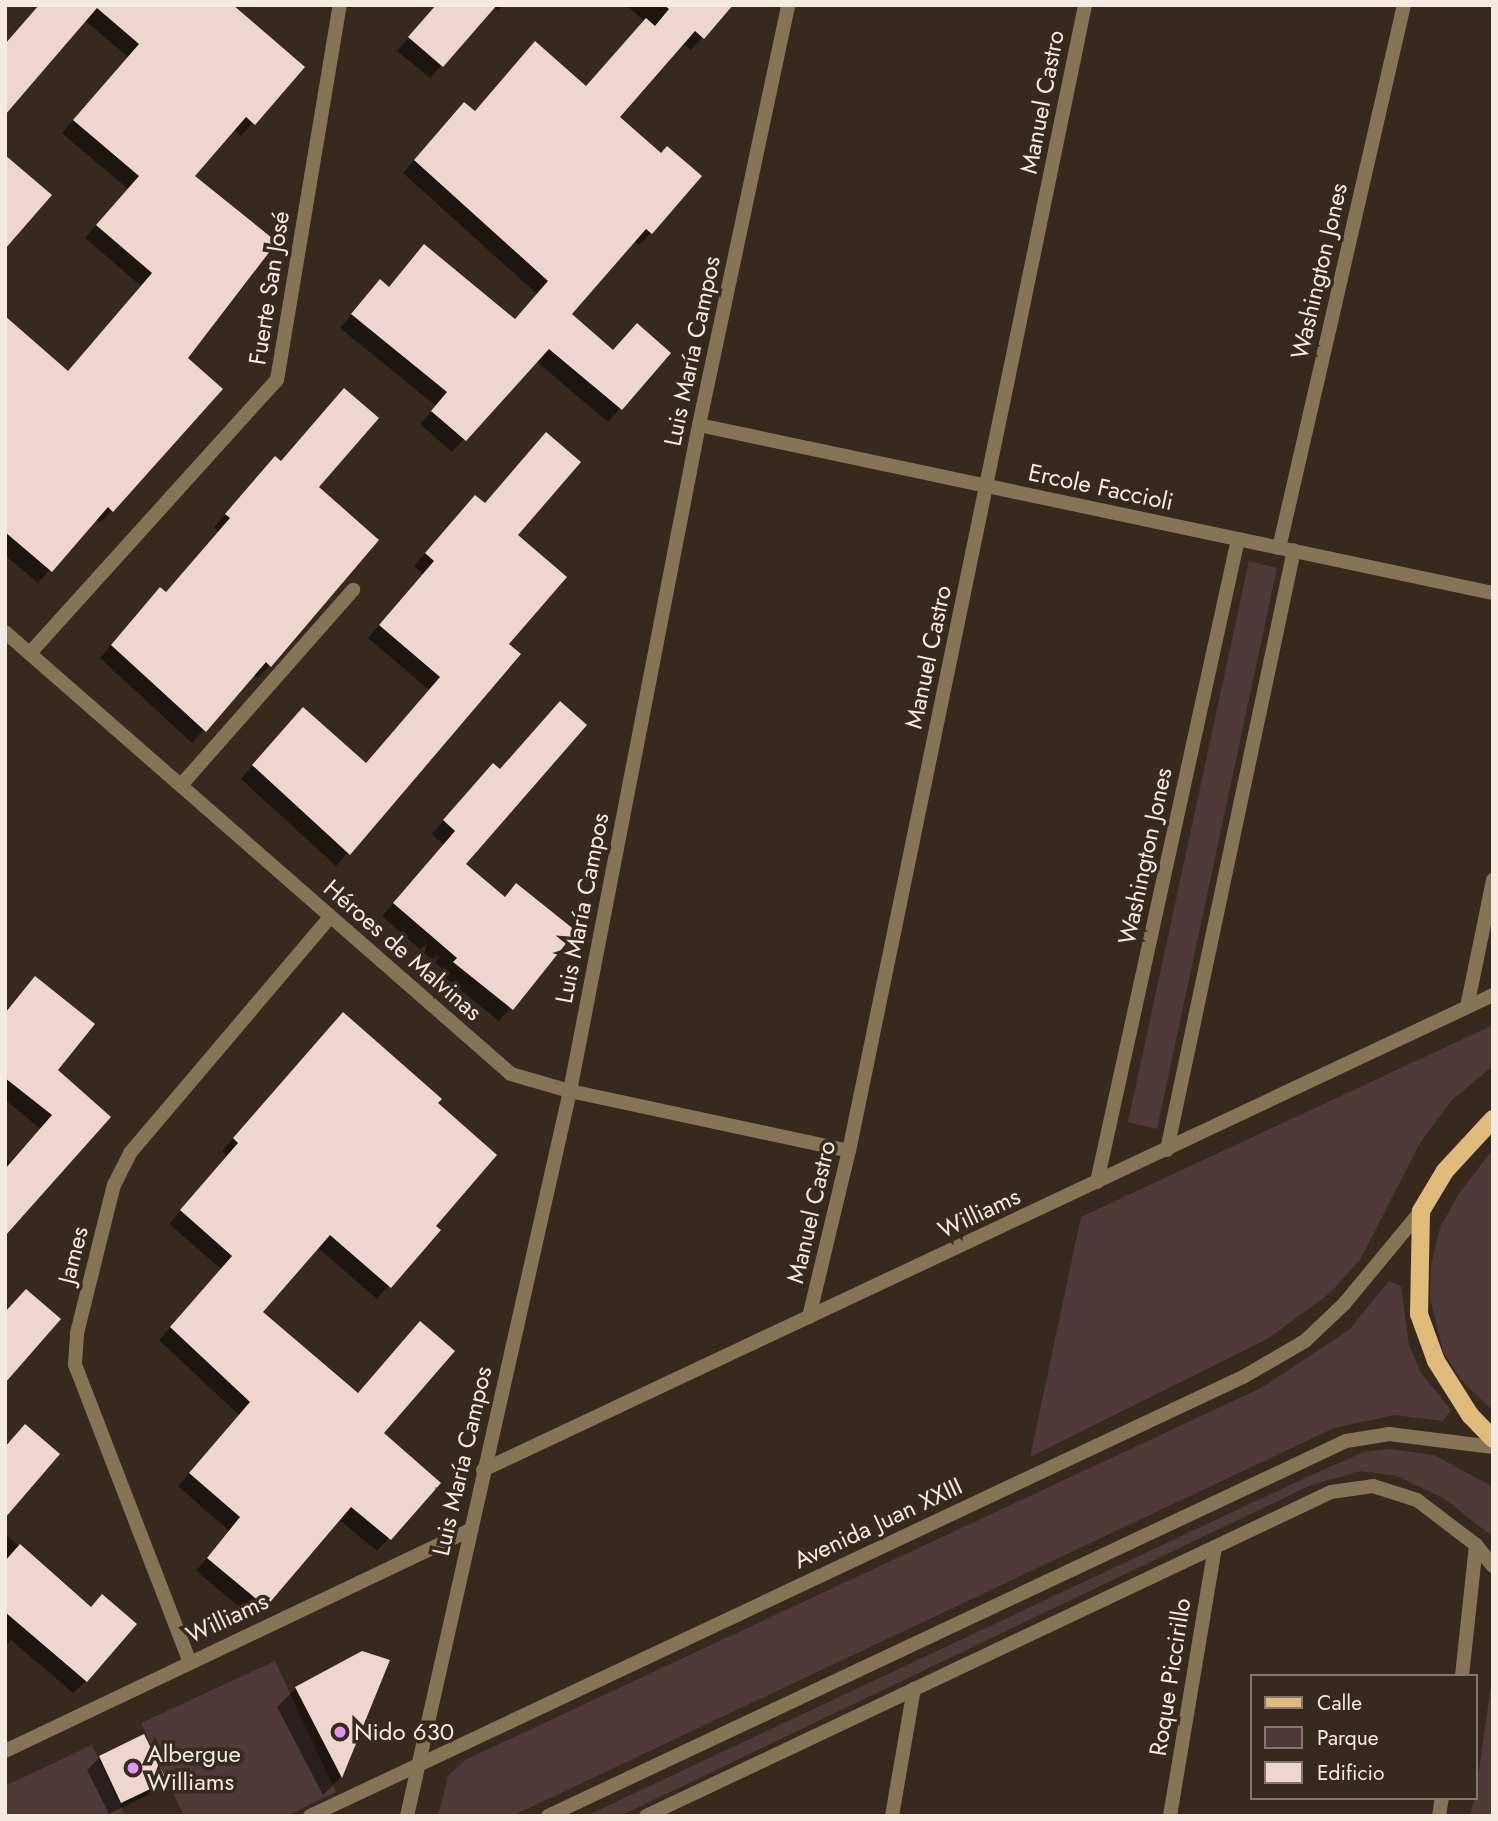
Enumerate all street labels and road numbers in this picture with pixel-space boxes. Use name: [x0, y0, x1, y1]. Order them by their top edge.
street label: Manuel Castro: [1014, 28, 1070, 176]
street label: Washington Jones: [1285, 180, 1353, 362]
street label: Fuerte San José: [243, 209, 295, 367]
street label: Luis María Campos: [658, 253, 726, 449]
street label: Ercole Faccioli: [1026, 458, 1176, 516]
street label: Manuel Castro: [899, 583, 957, 731]
street label: Washington Jones: [1112, 765, 1178, 947]
street label: Luis María Campos: [549, 810, 615, 1006]
street label: Héroes de Malvinas: [318, 873, 488, 1027]
street label: Manuel Castro: [781, 1138, 841, 1286]
street label: Williams: [933, 1182, 1025, 1244]
street label: James: [52, 1223, 94, 1287]
street label: Luis María Campos: [426, 1364, 498, 1558]
street label: Avenida Juan XXIII: [789, 1471, 967, 1575]
street label: Williams: [181, 1587, 273, 1649]
street label: Roque Piccirillo: [1143, 1596, 1197, 1758]

